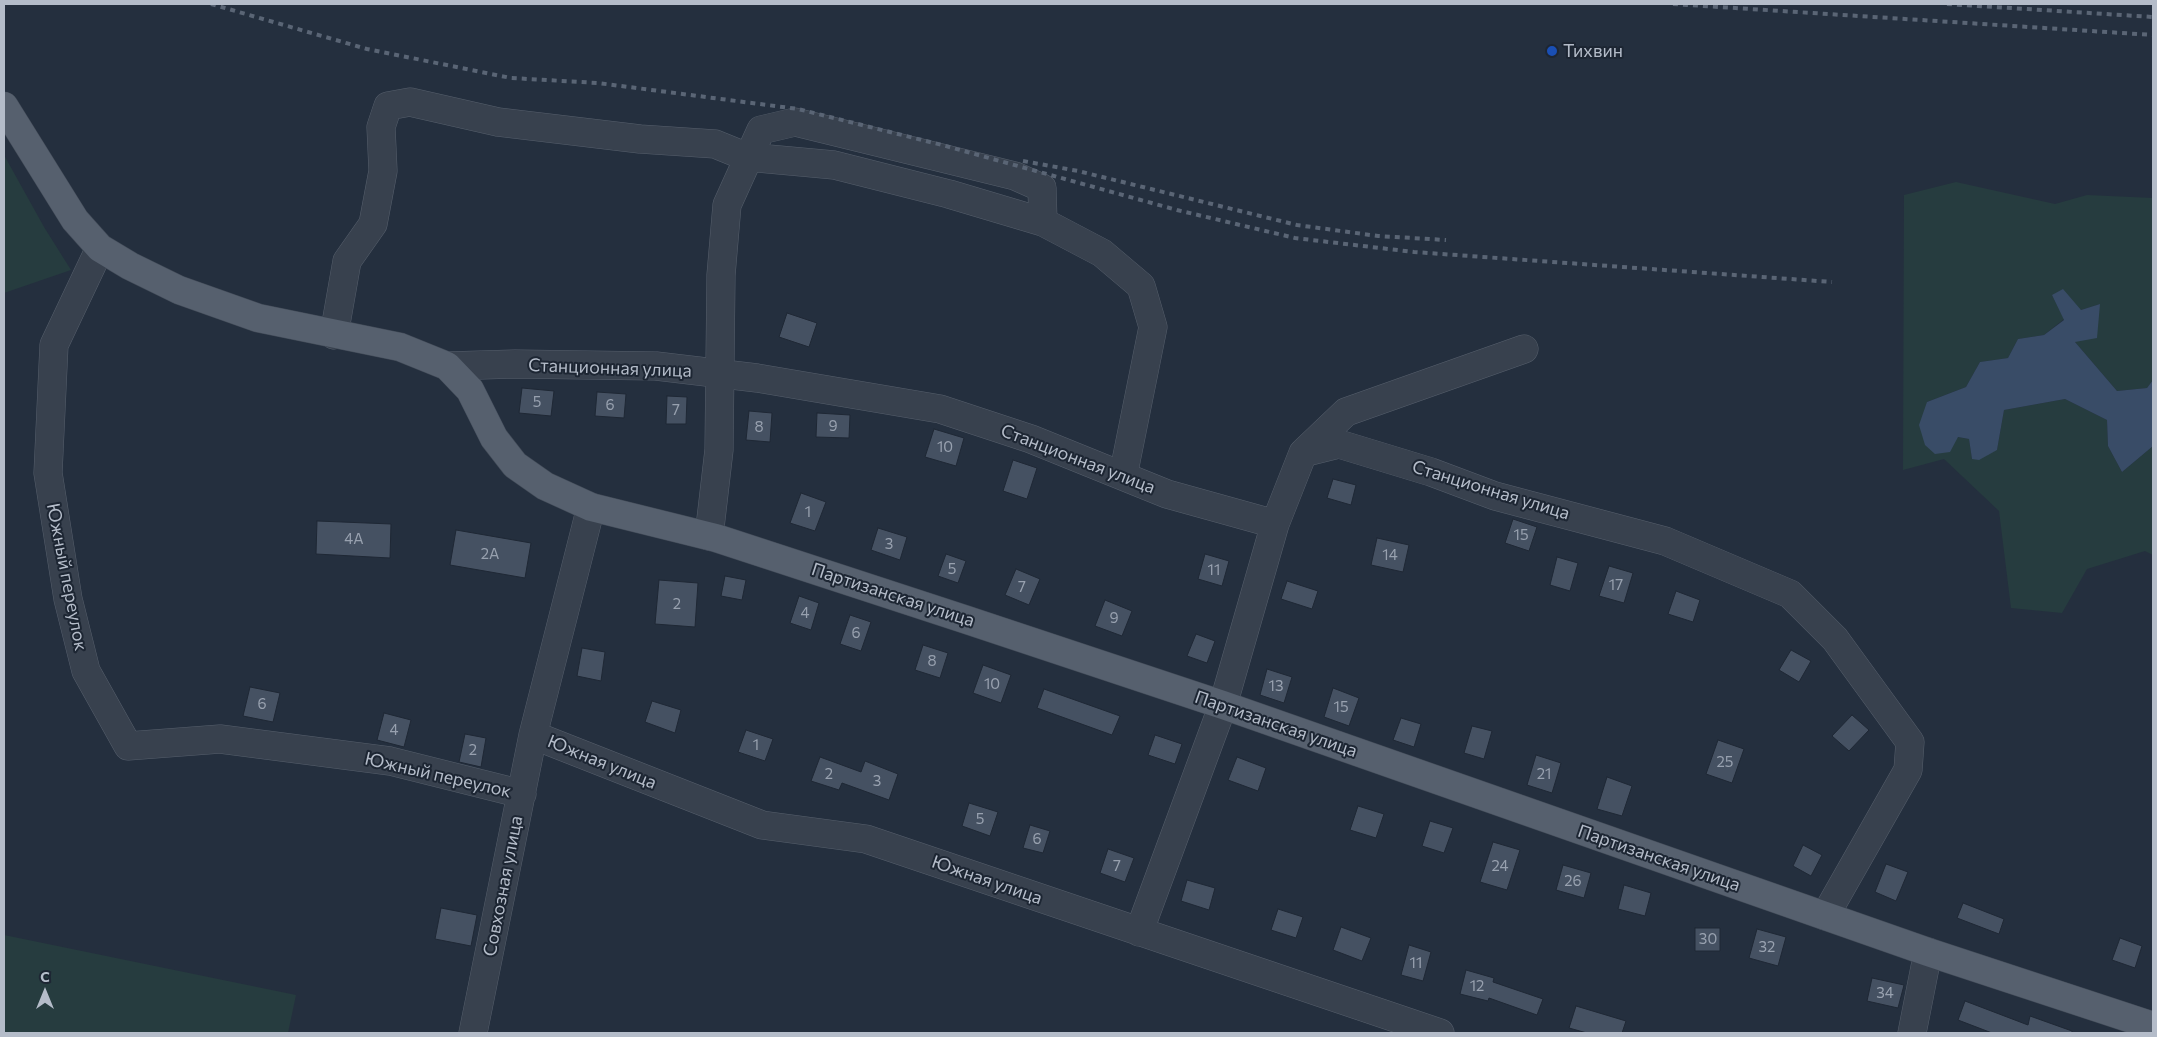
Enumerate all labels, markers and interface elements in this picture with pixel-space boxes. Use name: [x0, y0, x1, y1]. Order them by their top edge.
place label: Тихвин: [1563, 40, 1623, 62]
marker: Тихвин: [1545, 44, 1559, 58]
street label: Станционная улица: [528, 354, 692, 382]
house number: 5: [533, 393, 541, 411]
house number: 6: [605, 396, 615, 414]
house number: 7: [672, 401, 680, 419]
house number: 9: [828, 417, 838, 435]
house number: 8: [754, 418, 764, 436]
street label: Станционная улица: [998, 420, 1158, 498]
house number: 10: [937, 438, 953, 456]
street label: Станционная улица: [1410, 456, 1572, 524]
street label: Южный переулок: [42, 501, 92, 653]
house number: 1: [805, 503, 811, 521]
house number: 15: [1513, 526, 1529, 544]
house number: 4А: [344, 530, 364, 548]
house number: 3: [885, 535, 893, 553]
house number: 2А: [481, 545, 499, 563]
house number: 14: [1382, 546, 1398, 564]
street label: Партизанская улица: [809, 558, 977, 632]
house number: 5: [948, 560, 956, 578]
house number: 11: [1208, 561, 1220, 579]
house number: 17: [1609, 576, 1623, 594]
house number: 7: [1018, 578, 1026, 596]
house number: 2: [673, 595, 681, 613]
house number: 4: [801, 604, 809, 622]
house number: 9: [1109, 609, 1119, 627]
house number: 6: [851, 624, 861, 642]
house number: 8: [927, 652, 937, 670]
house number: 10: [984, 675, 1000, 693]
house number: 13: [1269, 677, 1283, 695]
street label: Партизанская улица: [1192, 686, 1360, 762]
house number: 6: [257, 695, 267, 713]
house number: 15: [1333, 698, 1349, 716]
house number: 4: [390, 721, 398, 739]
street label: Южная улица: [544, 730, 660, 794]
house number: 1: [753, 736, 759, 754]
house number: 2: [469, 741, 477, 759]
street label: Южный переулок: [363, 748, 513, 802]
house number: 25: [1717, 753, 1733, 771]
house number: 2: [825, 765, 833, 783]
house number: 21: [1537, 765, 1551, 783]
house number: 3: [873, 772, 881, 790]
house number: 5: [976, 810, 984, 828]
street label: Совхозная улица: [479, 814, 527, 958]
street label: Партизанская улица: [1575, 820, 1743, 896]
house number: 6: [1032, 830, 1042, 848]
street label: Южная улица: [929, 851, 1045, 909]
house number: 7: [1113, 857, 1121, 875]
house number: 24: [1491, 857, 1509, 875]
house number: 26: [1564, 872, 1582, 890]
house number: 30: [1699, 930, 1717, 948]
house number: 32: [1759, 938, 1775, 956]
house number: 11: [1410, 954, 1422, 972]
north arrow: [20, 967, 70, 1017]
text: С: [40, 968, 50, 985]
house number: 12: [1470, 977, 1484, 995]
house number: 34: [1876, 984, 1894, 1002]

